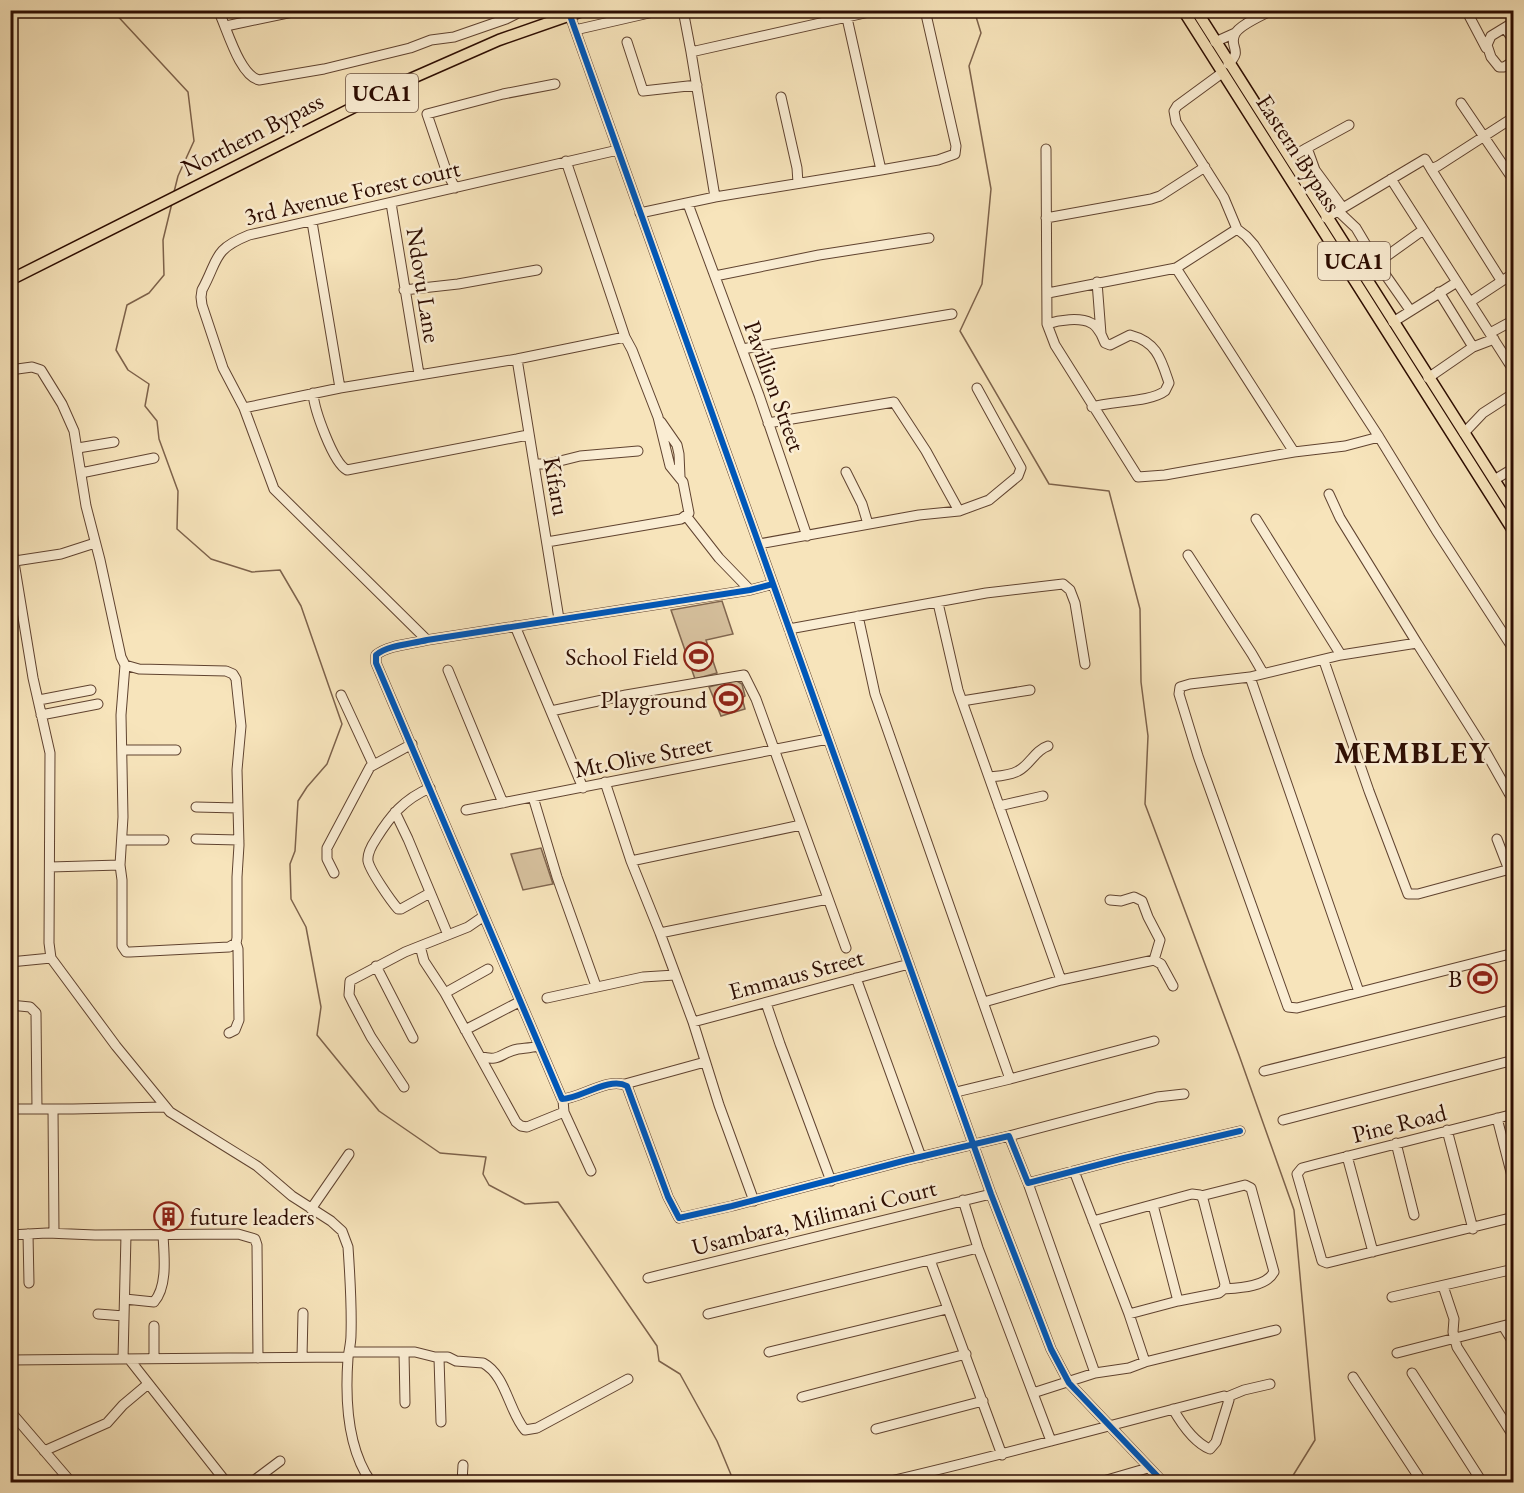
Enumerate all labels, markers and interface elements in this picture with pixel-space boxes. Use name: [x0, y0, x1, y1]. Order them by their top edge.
road number: UCA1: [346, 74, 418, 112]
street label: Northern Bypass: [176, 85, 328, 183]
street label: Eastern Bypass: [1249, 88, 1349, 218]
street label: 3rd Avenue Forest court: [241, 152, 463, 232]
street label: Ndovu Lane: [400, 225, 448, 345]
road number: UCA1: [1318, 242, 1390, 280]
street label: Pavillion Street: [737, 316, 813, 456]
street label: Kifaru: [537, 454, 577, 518]
sports icon: School Field: [683, 640, 715, 672]
place label: School Field: [565, 641, 679, 672]
sports icon: Playground: [712, 683, 744, 715]
place label: Playground: [600, 684, 708, 715]
street label: Mt.Olive Street: [571, 727, 715, 785]
district label: MEMBLEY: [1334, 733, 1490, 772]
street label: Emmaus Street: [725, 941, 867, 1007]
sports icon: B: [1467, 962, 1499, 994]
place label: B: [1448, 963, 1462, 994]
street label: Pine Road: [1349, 1096, 1450, 1150]
street label: Usambara, Milimani Court: [689, 1171, 940, 1262]
building icon: future leaders: [153, 1200, 185, 1232]
place label: future leaders: [190, 1201, 315, 1232]

